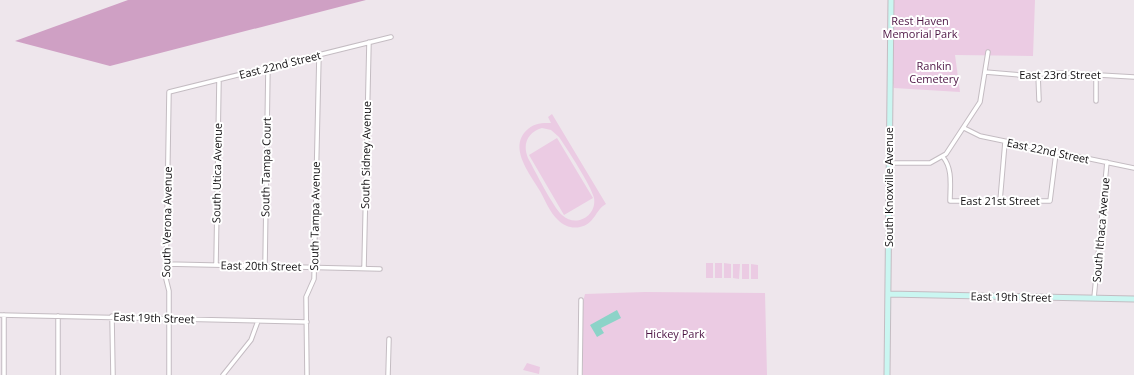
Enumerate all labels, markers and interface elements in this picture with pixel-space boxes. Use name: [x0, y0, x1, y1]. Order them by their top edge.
park label: Rest Haven Memorial Park: [883, 13, 958, 41]
street label: East 22nd Street: [237, 47, 322, 82]
park label: Rankin Cemetery: [909, 58, 959, 86]
street label: East 23rd Street: [1019, 67, 1101, 82]
street label: South Sidney Avenue: [357, 101, 374, 209]
street label: South Tampa Court: [257, 117, 274, 217]
street label: South Utica Avenue: [208, 123, 225, 223]
street label: South Knoxville Avenue: [881, 127, 896, 247]
street label: East 22nd Street: [1006, 134, 1091, 167]
street label: South Tampa Avenue: [306, 161, 323, 271]
street label: South Verona Avenue: [158, 166, 175, 278]
street label: South Ithaca Avenue: [1088, 177, 1113, 283]
street label: East 21st Street: [960, 193, 1040, 208]
street label: East 20th Street: [220, 257, 302, 274]
street label: East 19th Street: [970, 288, 1052, 305]
street label: East 19th Street: [113, 309, 195, 326]
park label: Hickey Park: [645, 326, 705, 341]

